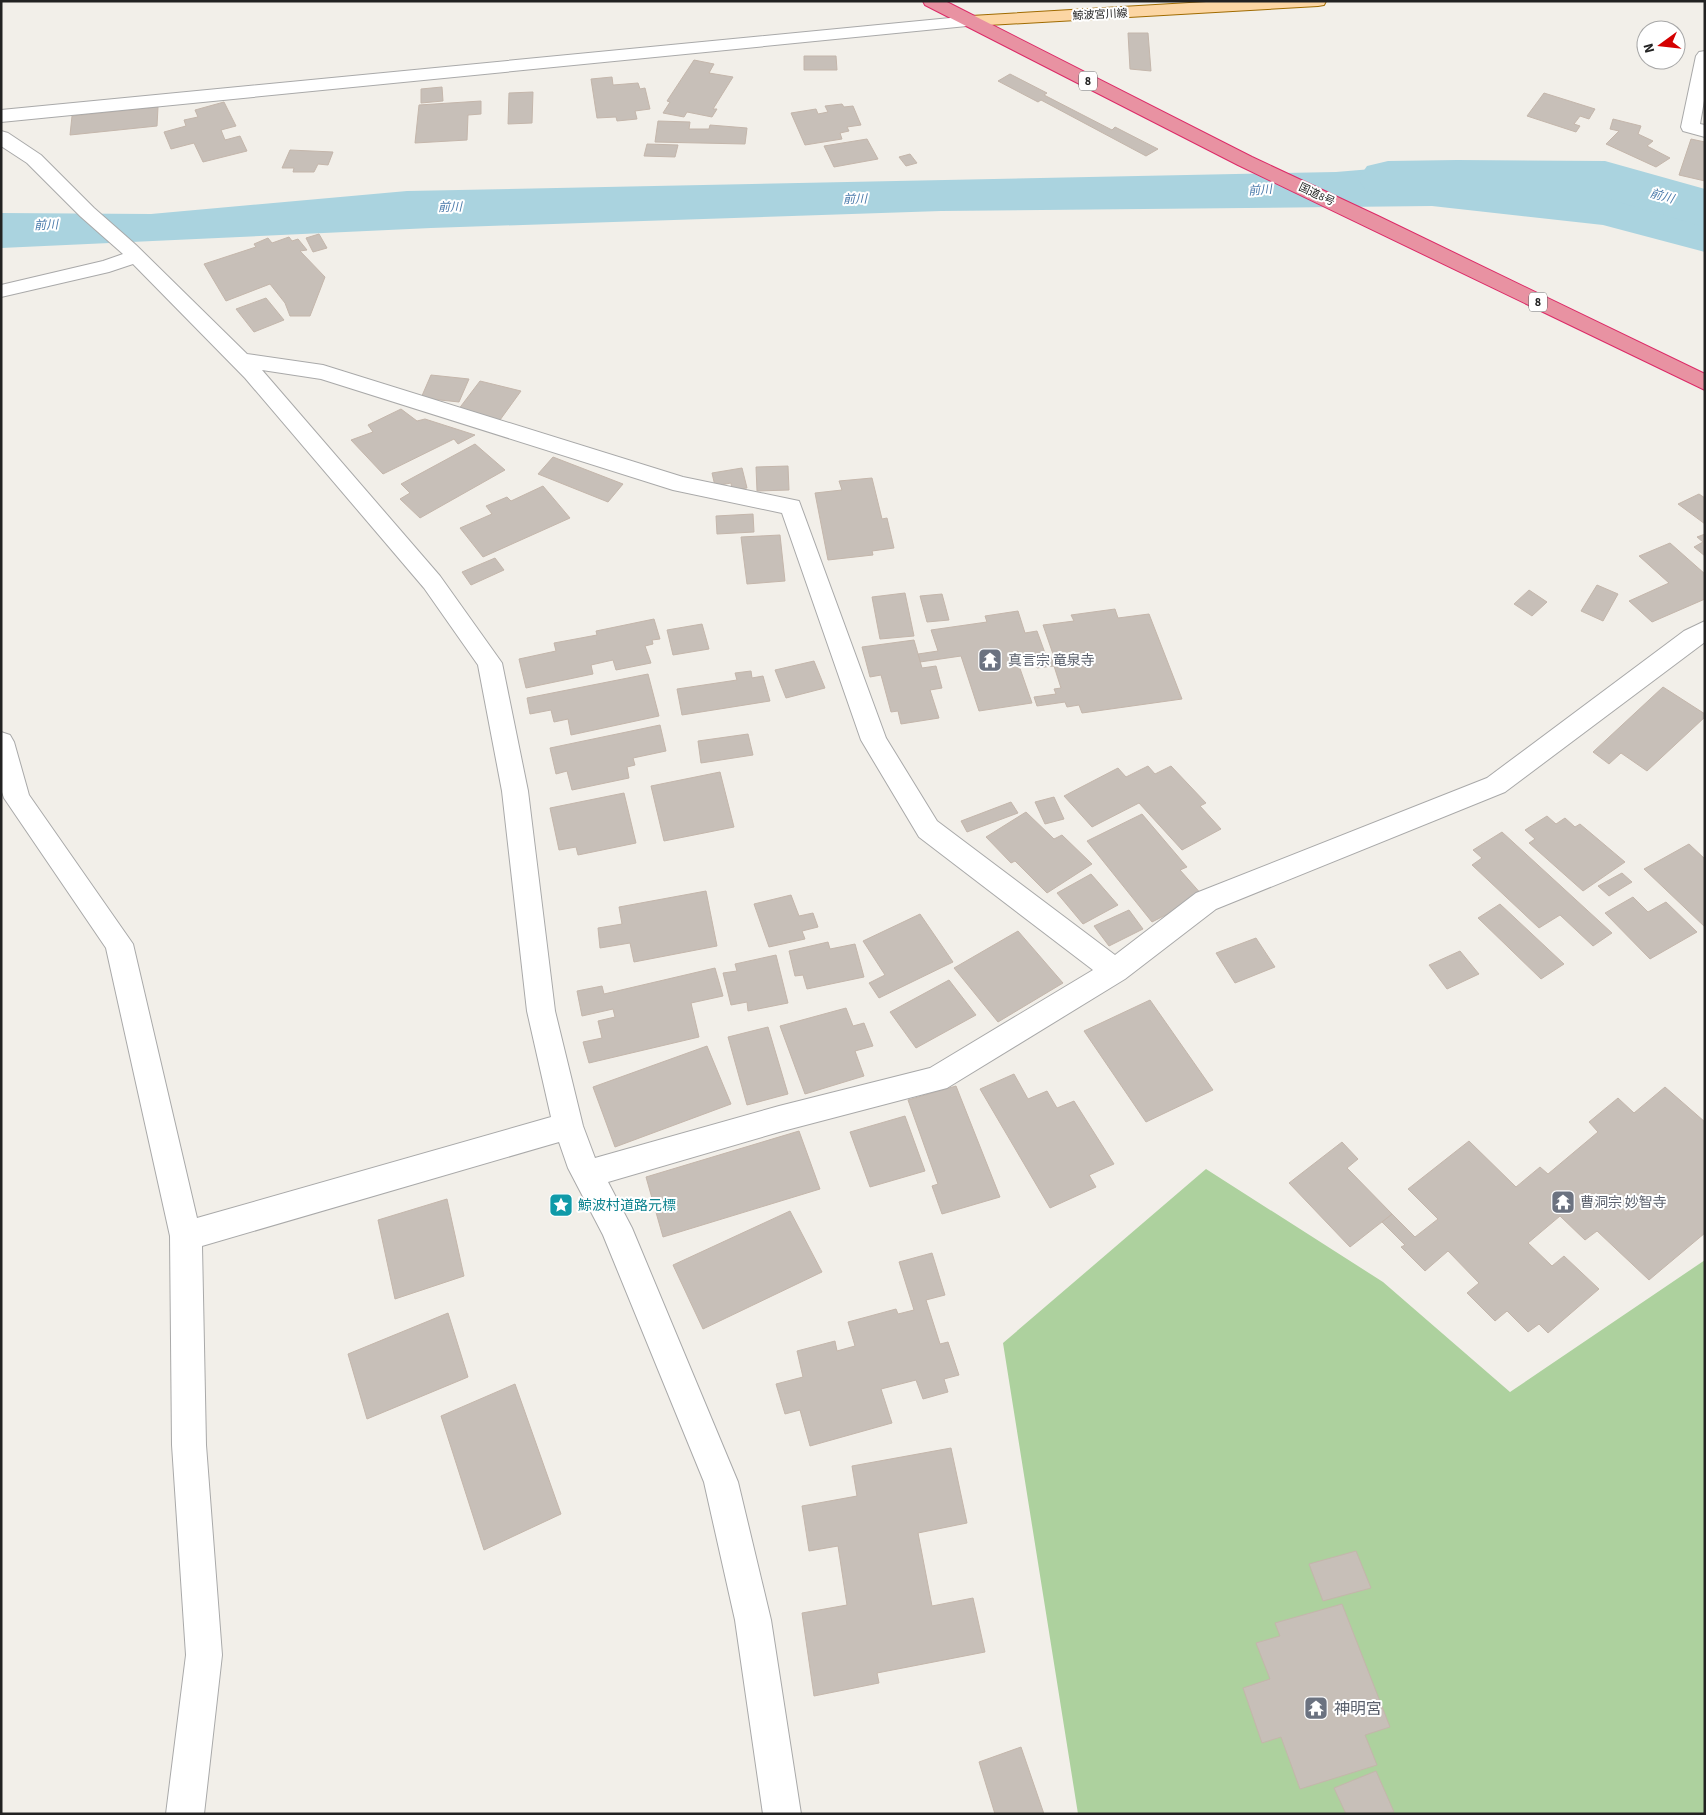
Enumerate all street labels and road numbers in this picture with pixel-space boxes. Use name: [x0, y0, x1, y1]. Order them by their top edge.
street label: 鯨波宮川線: [1072, 6, 1128, 23]
road number: 8: [1079, 72, 1097, 90]
street label: 国道8号: [1296, 180, 1337, 209]
road number: 8: [1529, 292, 1547, 312]

